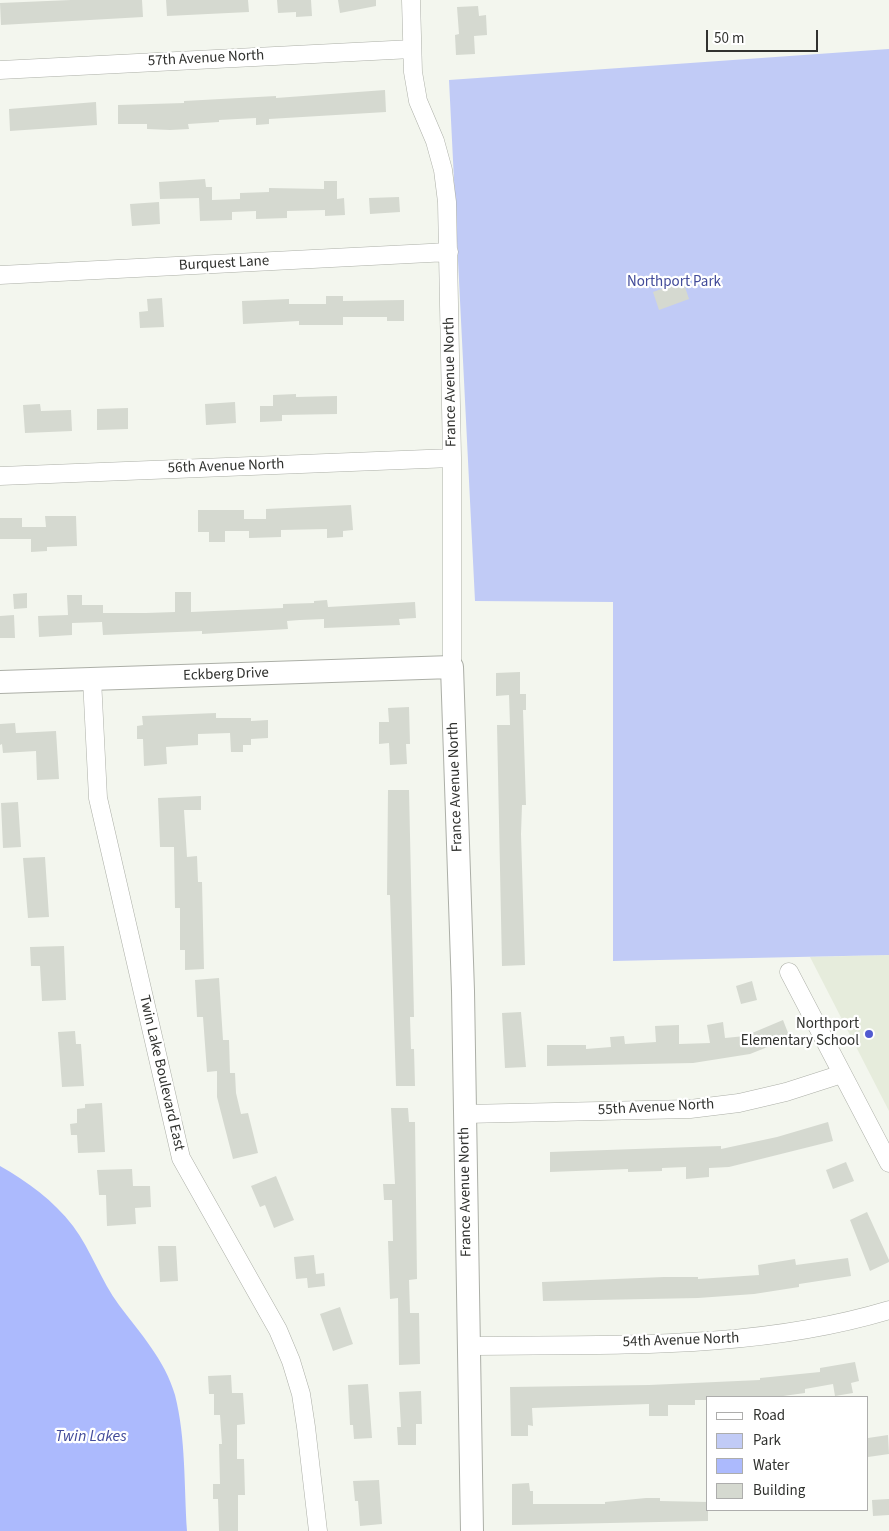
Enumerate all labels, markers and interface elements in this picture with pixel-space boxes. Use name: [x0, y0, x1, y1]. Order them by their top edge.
scale bar: [709, 20, 822, 52]
text: 50 m: [714, 28, 744, 49]
street label: 57th Avenue North: [147, 47, 265, 71]
street label: Burquest Lane: [178, 253, 270, 275]
park label: Northport Park: [627, 274, 721, 292]
street label: France Avenue North: [441, 317, 461, 447]
street label: 56th Avenue North: [167, 456, 285, 478]
street label: Eckberg Drive: [183, 665, 269, 685]
street label: France Avenue North: [445, 722, 467, 852]
street label: Twin Lake Boulevard East: [134, 993, 188, 1153]
place label: Northport Elementary School: [741, 1016, 859, 1051]
marker: Northport Elementary School: [863, 1028, 875, 1040]
street label: 55th Avenue North: [597, 1096, 715, 1120]
street label: France Avenue North: [456, 1127, 476, 1257]
street label: 54th Avenue North: [622, 1330, 740, 1352]
legend: [706, 1396, 869, 1511]
text: Road: [753, 1405, 785, 1426]
water label: Twin Lakes: [55, 1427, 127, 1447]
text: Park: [753, 1430, 781, 1451]
text: Water: [753, 1455, 789, 1476]
text: Building: [753, 1480, 805, 1501]

